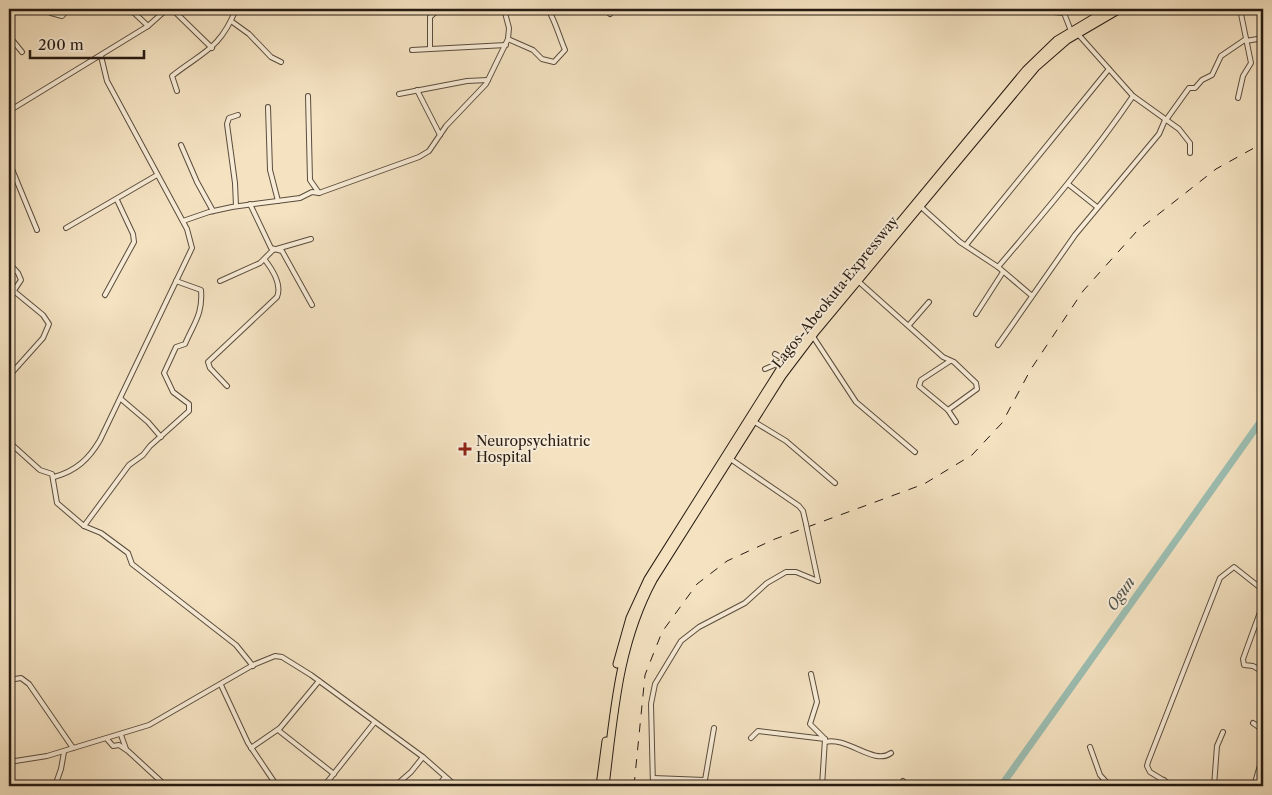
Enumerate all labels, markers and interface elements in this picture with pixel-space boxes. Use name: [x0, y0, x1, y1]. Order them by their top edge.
scale bar: [30, 28, 144, 60]
text: 200 m: [38, 35, 84, 54]
street label: Lagos-Abeokuta Expressway: [768, 212, 902, 372]
place label: Neuropsychiatric Hospital: [476, 432, 590, 466]
marker: Neuropsychiatric Hospital: [458, 442, 472, 456]
water label: Ogun: [1102, 573, 1139, 614]

